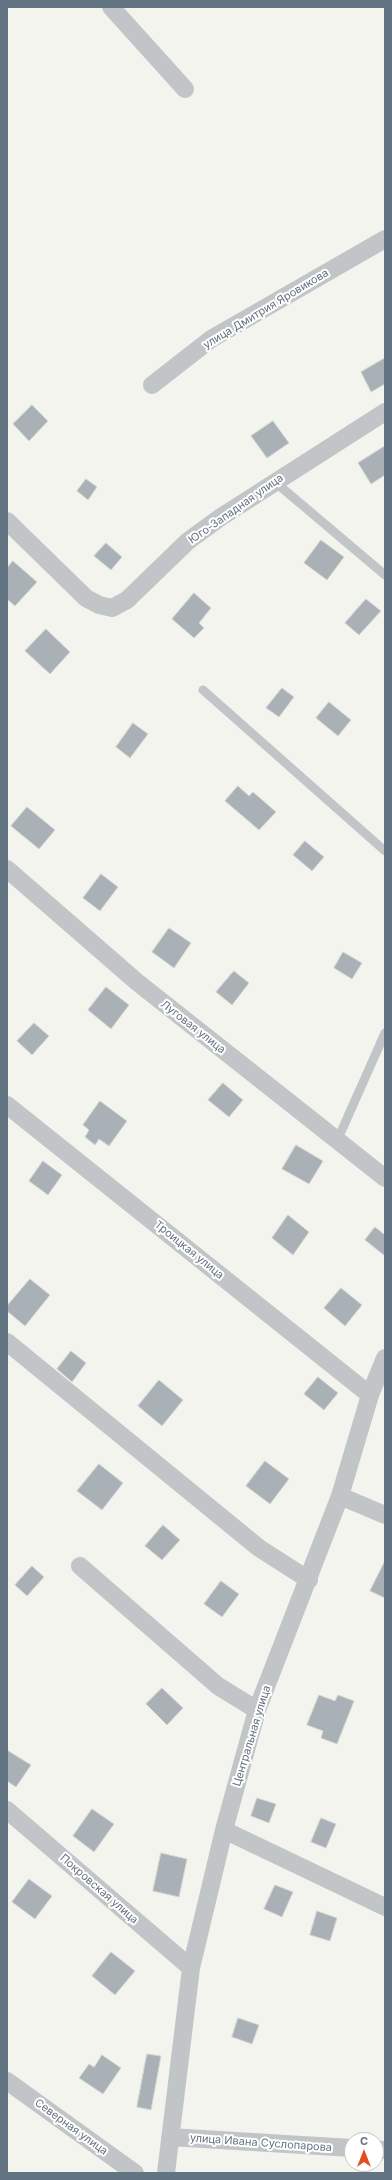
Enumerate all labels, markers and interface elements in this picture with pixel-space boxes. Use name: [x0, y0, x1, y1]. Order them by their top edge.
street label: улица Дмитрия Яровикова: [201, 266, 331, 352]
street label: Юго-Западная улица: [186, 471, 286, 547]
street label: Луговая улица: [158, 998, 228, 1056]
street label: Троицкая улица: [152, 1218, 226, 1282]
street label: Центральная улица: [230, 1684, 274, 1788]
street label: Покровская улица: [57, 1851, 141, 1927]
street label: Северная улица: [32, 2096, 110, 2158]
street label: улица Ивана Суслопарова: [190, 2131, 332, 2155]
north arrow: [344, 2132, 384, 2172]
text: С: [360, 2134, 368, 2148]

